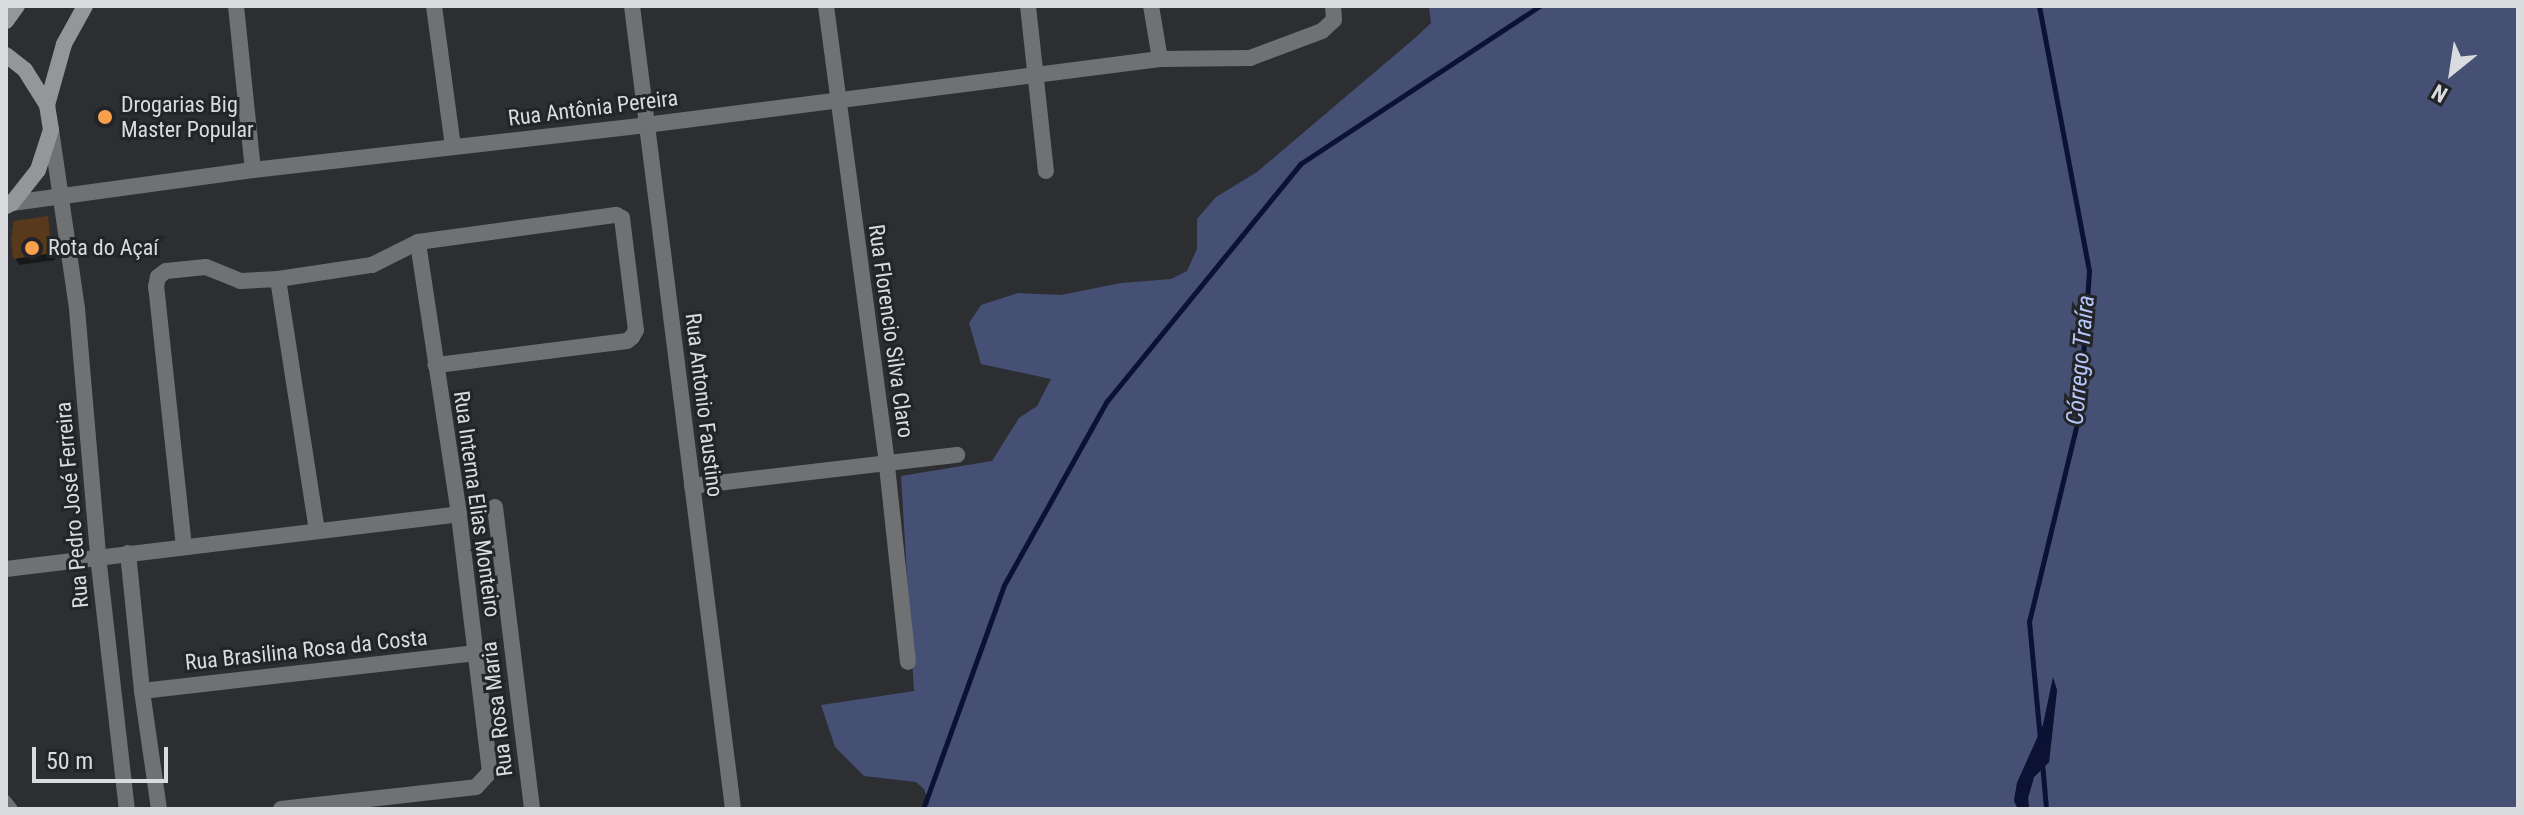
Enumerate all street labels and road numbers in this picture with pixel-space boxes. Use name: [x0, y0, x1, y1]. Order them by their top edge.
street label: Rua Antônia Pereira: [507, 84, 679, 132]
street label: Rua Florencio Silva Claro: [863, 223, 919, 439]
street label: Rua Antonio Faustino: [680, 312, 728, 498]
street label: Rua Interna Elias Monteiro: [448, 389, 506, 619]
street label: Rua Pedro José Ferreira: [50, 401, 94, 609]
street label: Rua Brasilina Rosa da Costa: [183, 624, 429, 676]
street label: Rua Rosa Maria: [476, 640, 518, 778]

